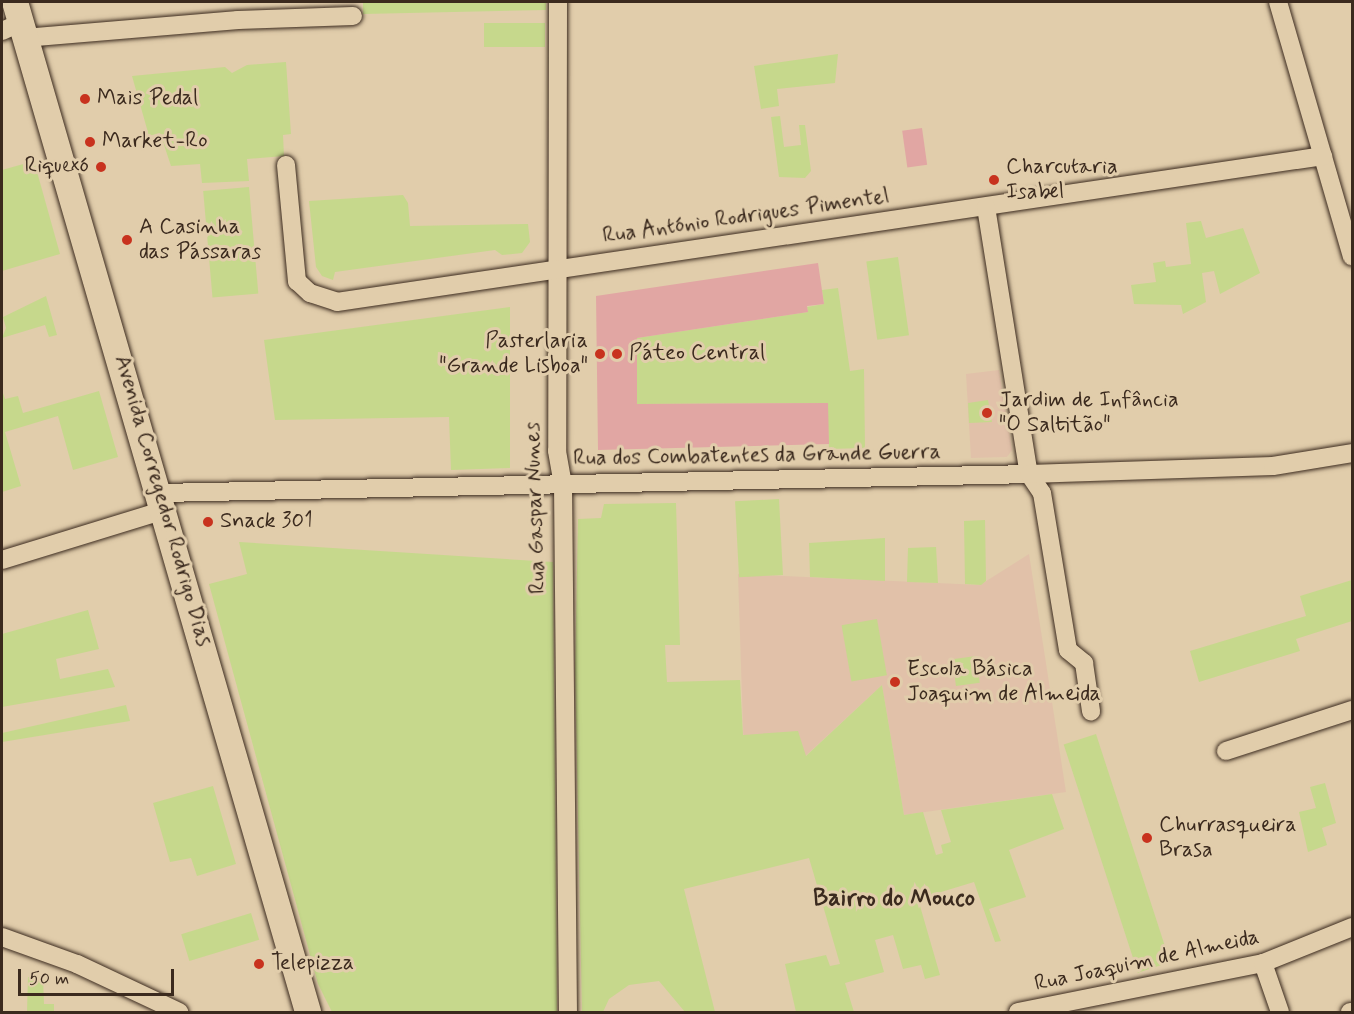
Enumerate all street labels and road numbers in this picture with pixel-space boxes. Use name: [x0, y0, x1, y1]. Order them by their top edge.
street label: Rua António Rodrigues Pimentel: [594, 183, 898, 251]
street label: Avenida Corregedor Rodrigo Dias: [107, 351, 217, 651]
street label: Rua Gaspar Nunes: [520, 426, 552, 590]
street label: Rua dos Combatentes da Grande Guerra: [564, 439, 950, 473]
street label: Rua Joaquim de Almeida: [1030, 924, 1264, 998]

